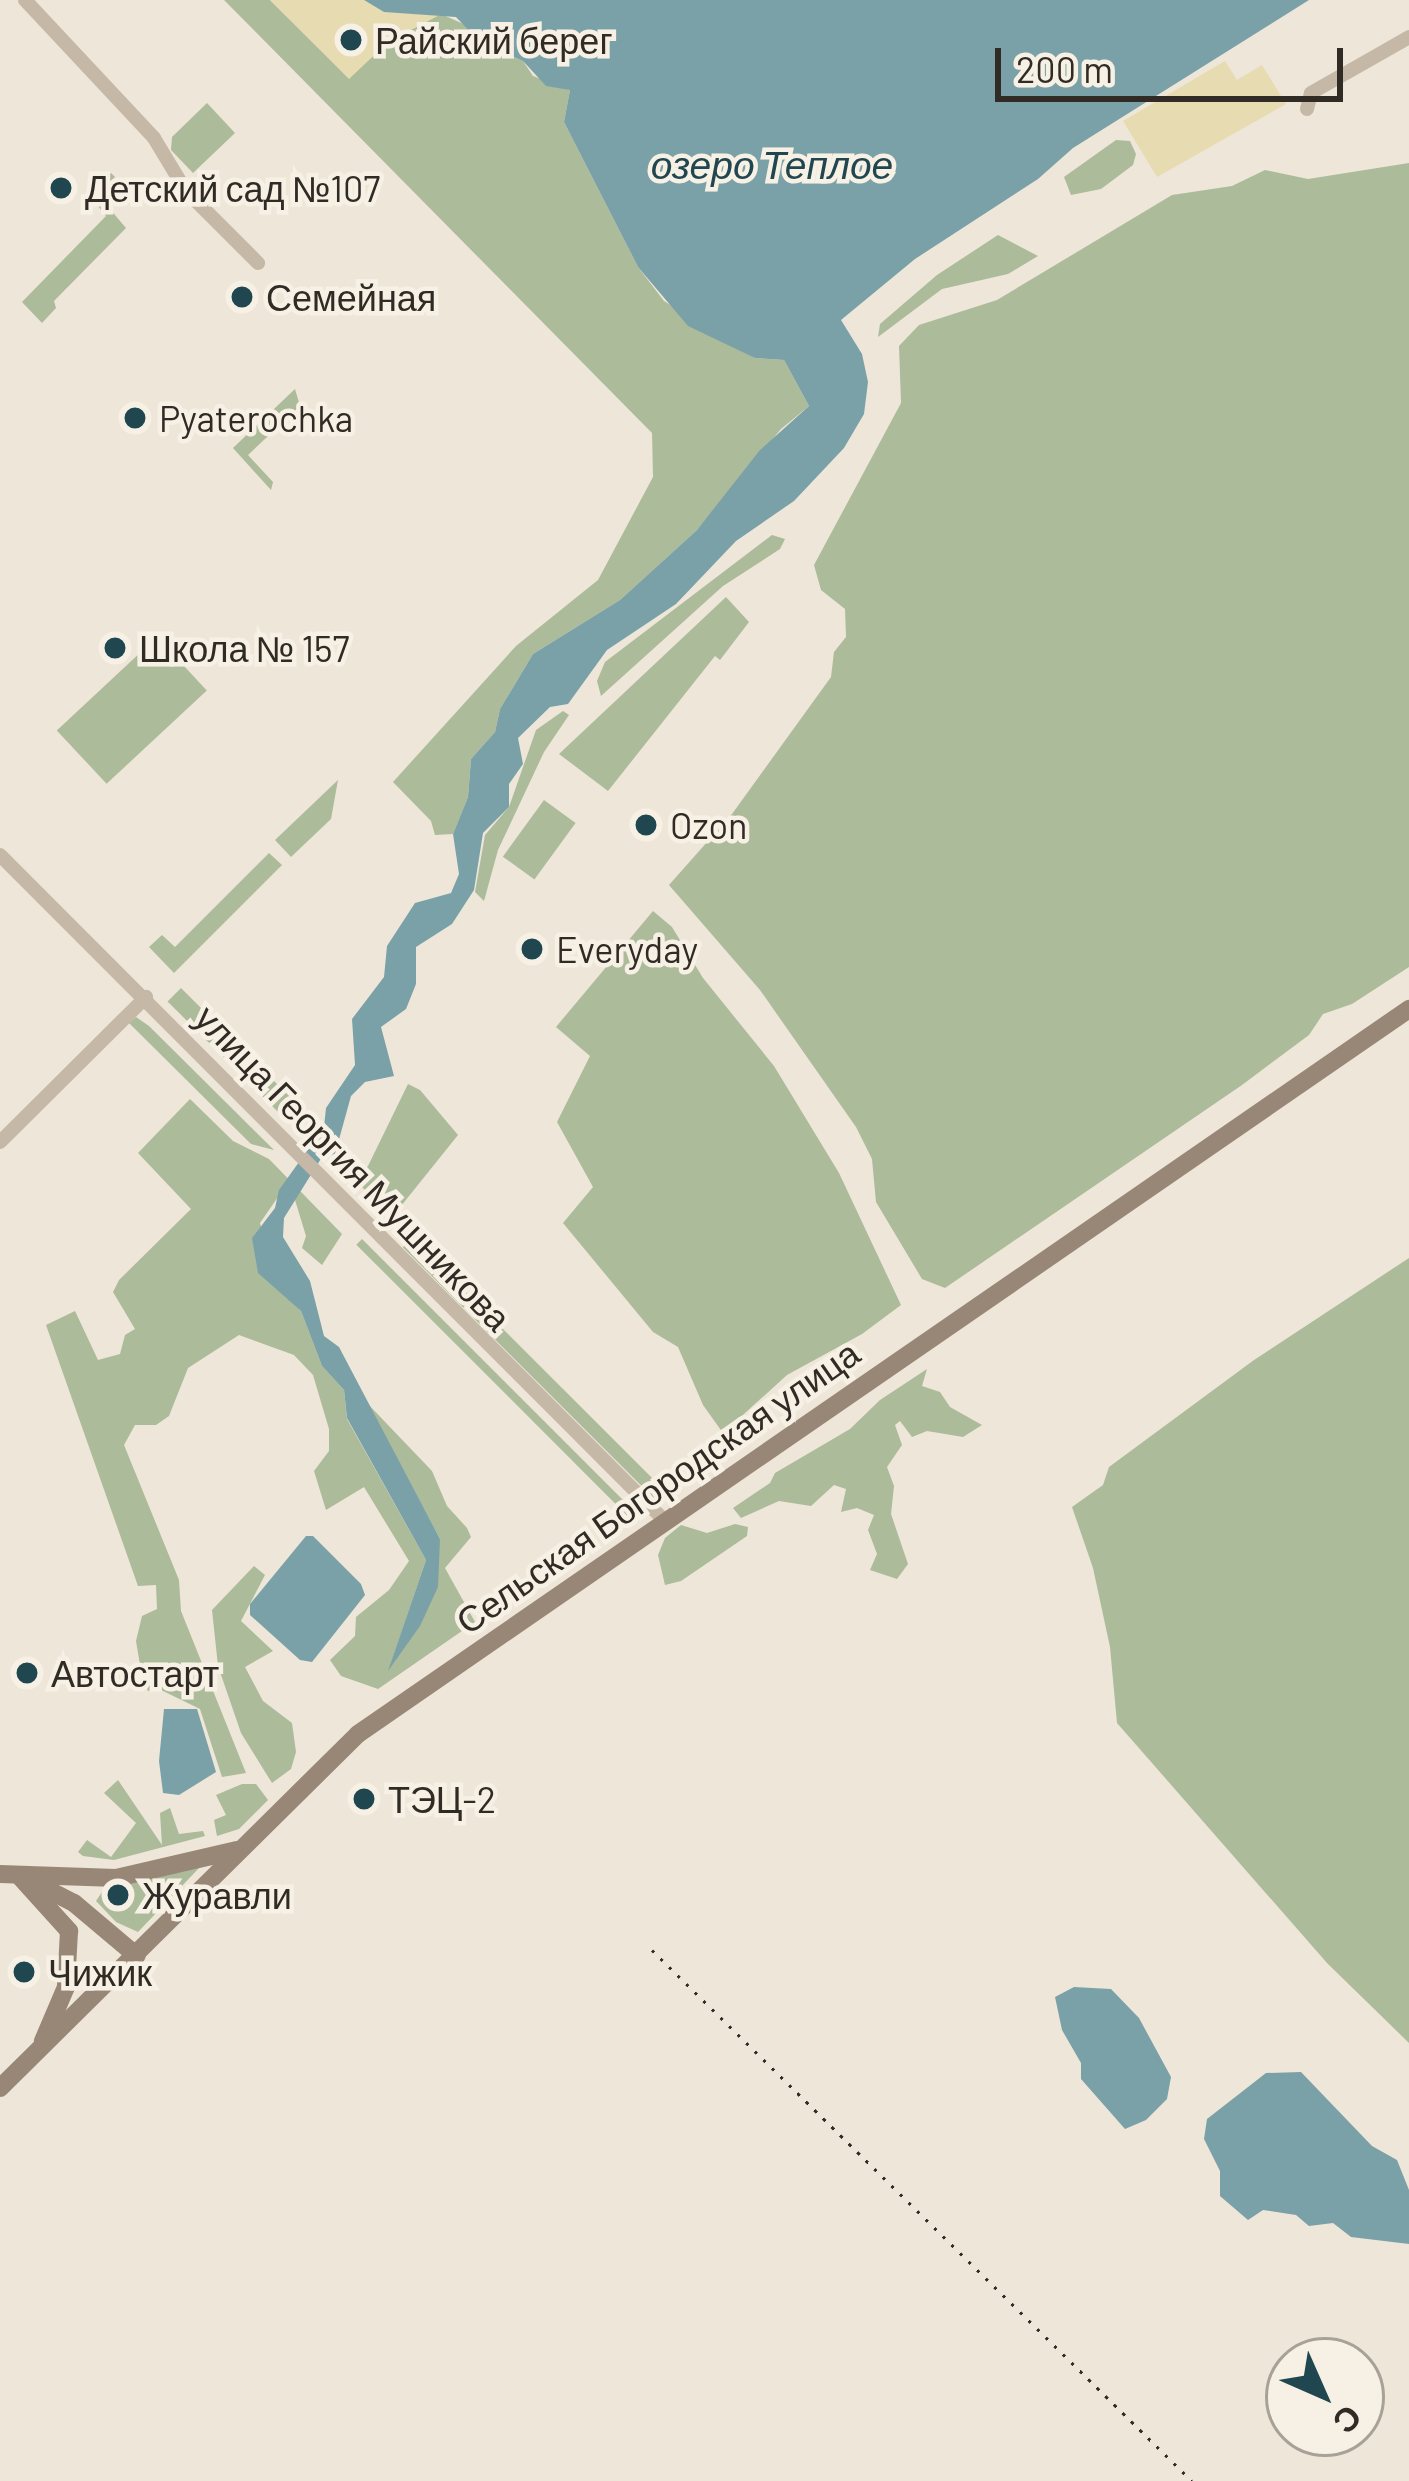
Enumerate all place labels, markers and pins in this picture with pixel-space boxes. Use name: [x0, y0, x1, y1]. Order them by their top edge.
place label: Райский берег: [375, 18, 613, 62]
marker: Райский берег: [338, 27, 364, 53]
place label: Детский сад №107: [85, 166, 380, 210]
marker: Детский сад №107: [48, 175, 74, 201]
place label: Семейная: [266, 275, 436, 319]
marker: Семейная: [229, 284, 255, 310]
place label: Pyaterochka: [159, 396, 353, 440]
marker: Pyaterochka: [122, 405, 148, 431]
place label: Школа № 157: [139, 626, 350, 670]
marker: Школа № 157: [102, 635, 128, 661]
place label: Ozon: [670, 803, 747, 847]
marker: Ozon: [633, 812, 659, 838]
place label: Everyday: [556, 927, 698, 971]
marker: Everyday: [519, 936, 545, 962]
place label: Автостарт: [51, 1651, 219, 1695]
marker: Автостарт: [14, 1660, 40, 1686]
place label: ТЭЦ-2: [388, 1777, 496, 1821]
marker: ТЭЦ-2: [351, 1786, 377, 1812]
place label: Журавли: [142, 1873, 292, 1917]
marker: Журавли: [105, 1882, 131, 1908]
place label: Чижик: [48, 1950, 152, 1994]
marker: Чижик: [11, 1959, 37, 1985]

